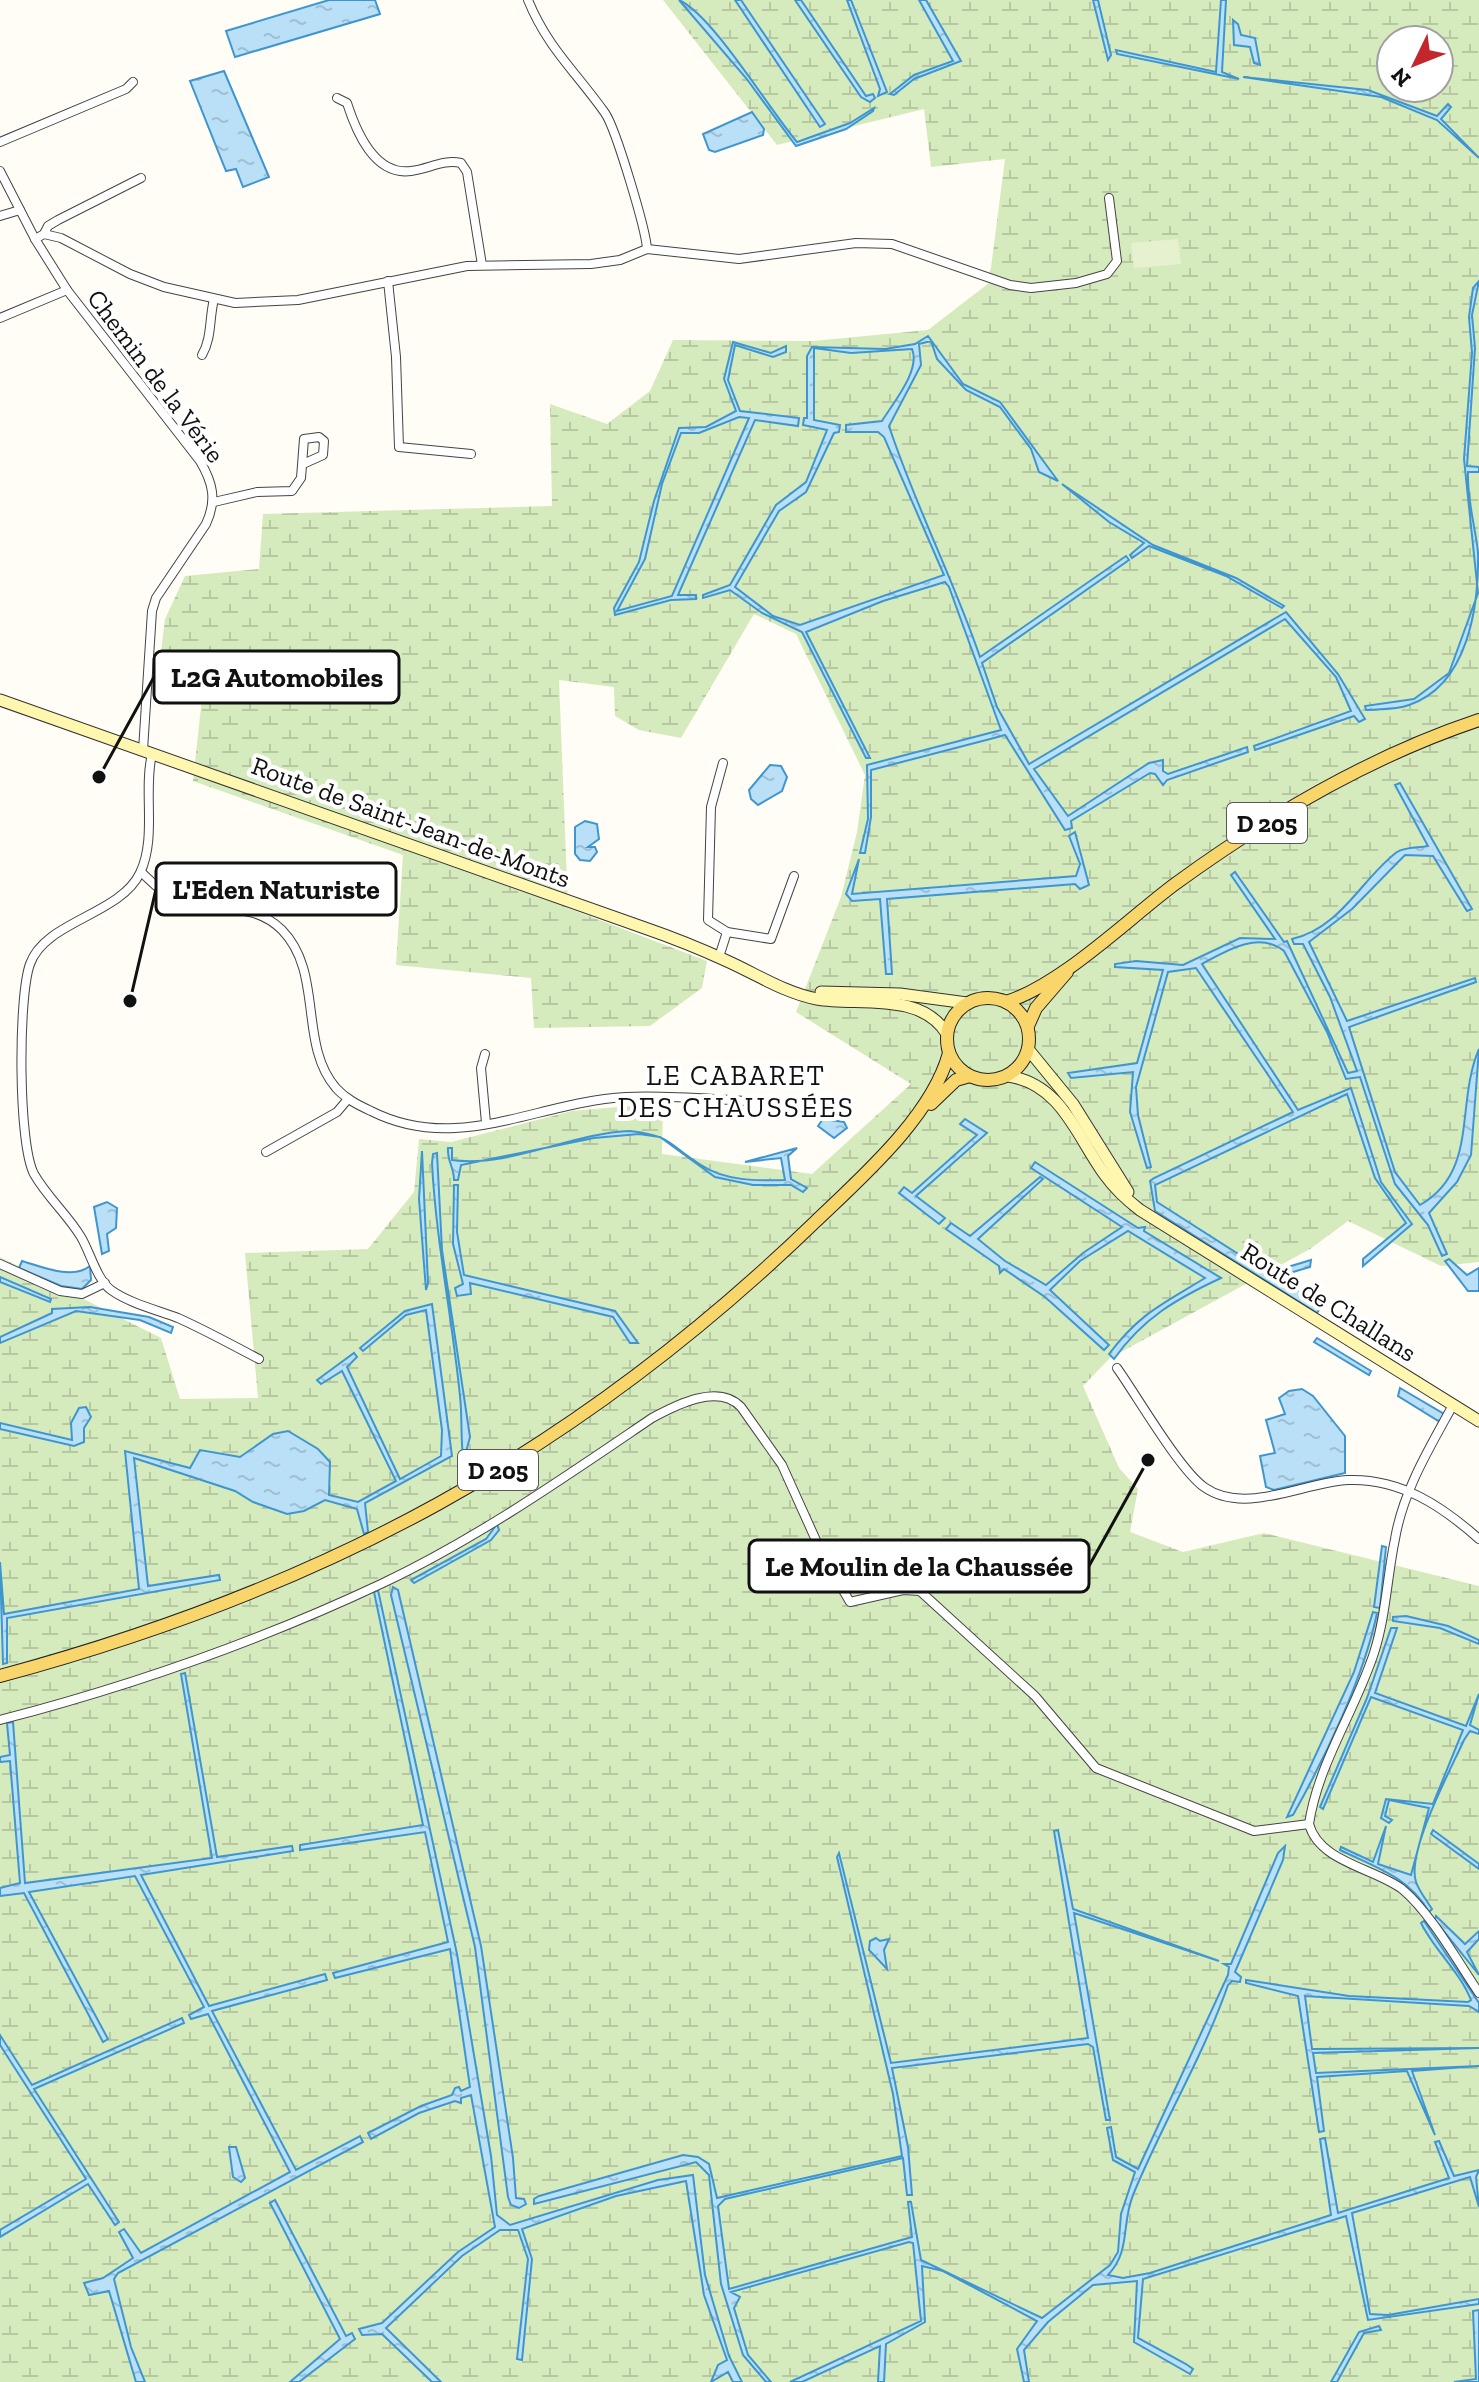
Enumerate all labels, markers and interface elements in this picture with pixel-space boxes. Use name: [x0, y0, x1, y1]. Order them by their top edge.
north arrow: [1375, 24, 1455, 104]
text: N: [1385, 62, 1416, 93]
street label: Chemin de la Vérie: [80, 283, 232, 469]
callout: L2G Automobiles: [154, 651, 399, 703]
text: L2G Automobiles: [171, 661, 383, 694]
street label: Route de Saint-Jean-de-Monts: [247, 749, 575, 895]
road number: D 205: [1227, 803, 1307, 843]
callout: L'Eden Naturiste: [156, 863, 396, 915]
text: L'Eden Naturiste: [172, 873, 380, 906]
district label: LE CABARET DES CHAUSSÉES: [617, 1059, 855, 1124]
street label: Route de Challans: [1236, 1235, 1422, 1369]
road number: D 205: [458, 1450, 538, 1490]
callout: Le Moulin de la Chaussée: [749, 1540, 1089, 1592]
text: Le Moulin de la Chaussée: [765, 1550, 1073, 1583]

